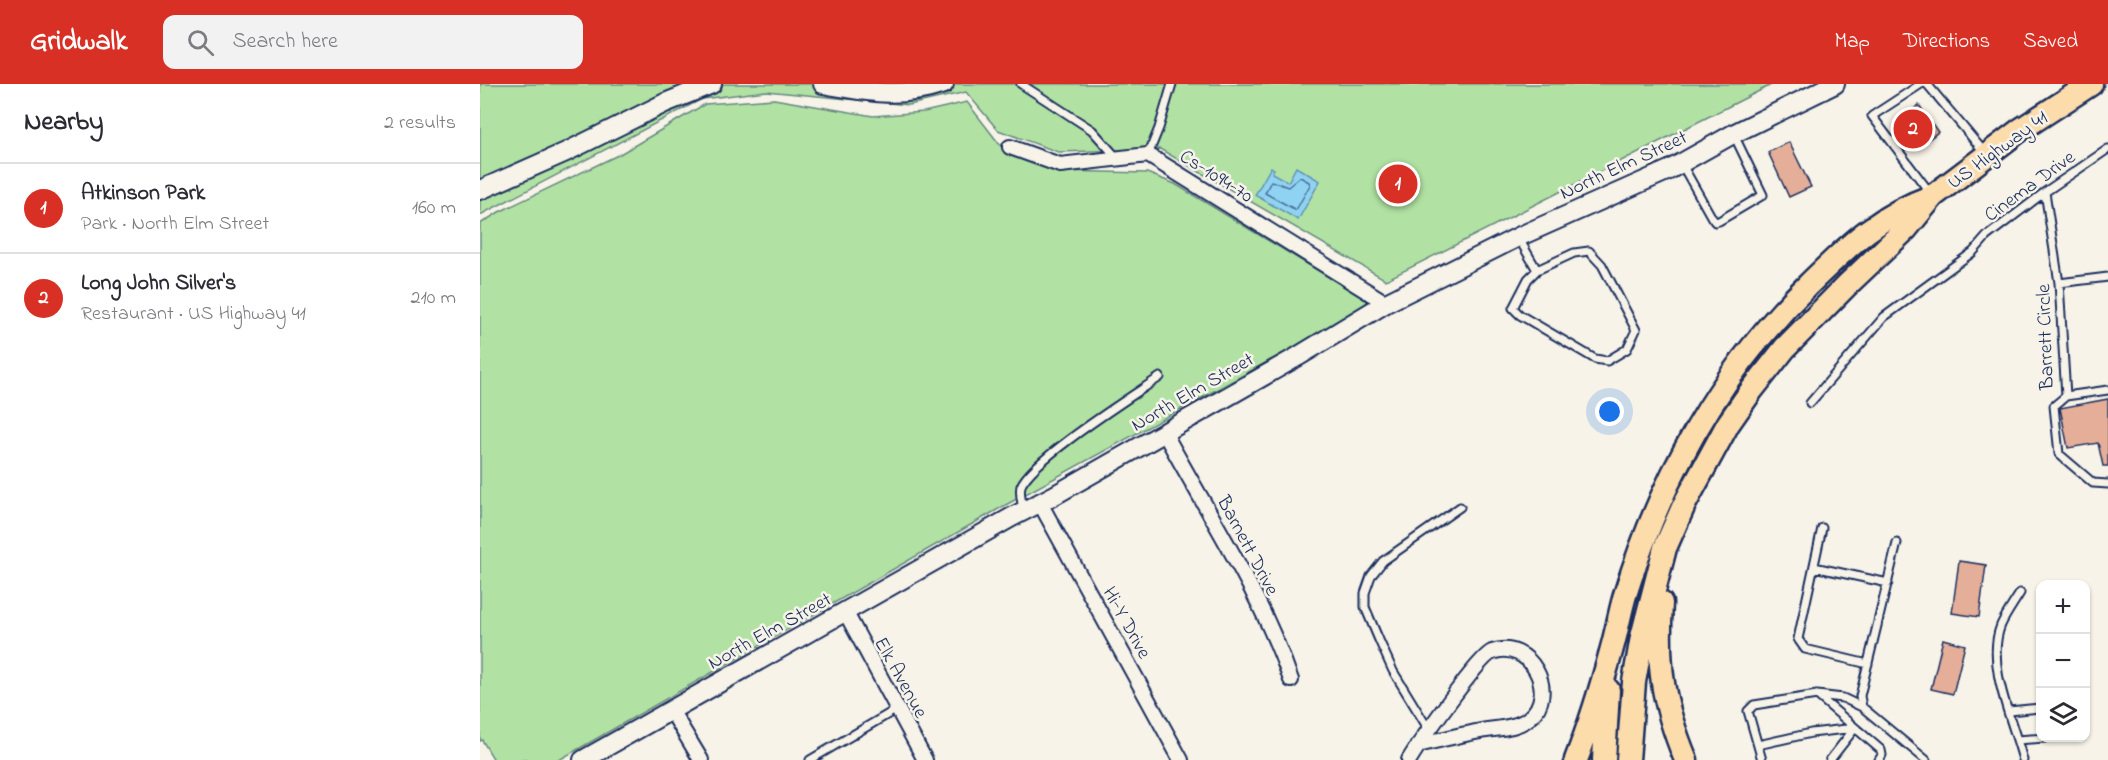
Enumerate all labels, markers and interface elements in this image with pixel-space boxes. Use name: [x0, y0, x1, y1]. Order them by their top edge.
search box: [163, 15, 583, 69]
text: Gridwalk: [30, 22, 127, 63]
icon: search: [184, 26, 217, 59]
text: Search here: [232, 26, 338, 58]
text: Map: [1834, 27, 1870, 57]
text: Directions: [1903, 27, 1990, 57]
text: Saved: [2023, 27, 2078, 57]
text: Nearby: [24, 104, 103, 142]
street label: US Highway 41: [1942, 105, 2055, 198]
pin: 2: [1894, 106, 1932, 152]
text: 2 results: [384, 109, 456, 138]
street label: North Elm Street: [1556, 124, 1693, 209]
street label: Cs-1094-70: [1173, 143, 1259, 211]
street label: Cinema Drive: [1979, 144, 2082, 230]
pin: 1: [1378, 162, 1418, 206]
text: Atkinson Park: [81, 178, 205, 210]
text: 1: [40, 194, 47, 223]
text: 160 m: [412, 194, 456, 223]
text: Park · North Elm Street: [81, 210, 269, 239]
text: Long John Silver's: [81, 268, 236, 300]
street label: Barrett Circle: [2030, 283, 2063, 391]
text: 2: [39, 284, 48, 313]
text: 210 m: [411, 284, 456, 313]
text: Restaurant · US Highway 41: [81, 300, 306, 329]
street label: North Elm Street: [1126, 346, 1260, 440]
your location: [1595, 397, 1624, 426]
street label: Barnett Drive: [1208, 490, 1285, 601]
map controls: [2036, 580, 2090, 742]
button: +: [2036, 580, 2090, 634]
street label: Hi-Y Drive: [1094, 582, 1158, 665]
street label: North Elm Street: [703, 586, 838, 678]
street label: Elk Avenue: [866, 632, 934, 724]
button: −: [2036, 634, 2090, 688]
button: layers: [2036, 688, 2090, 742]

